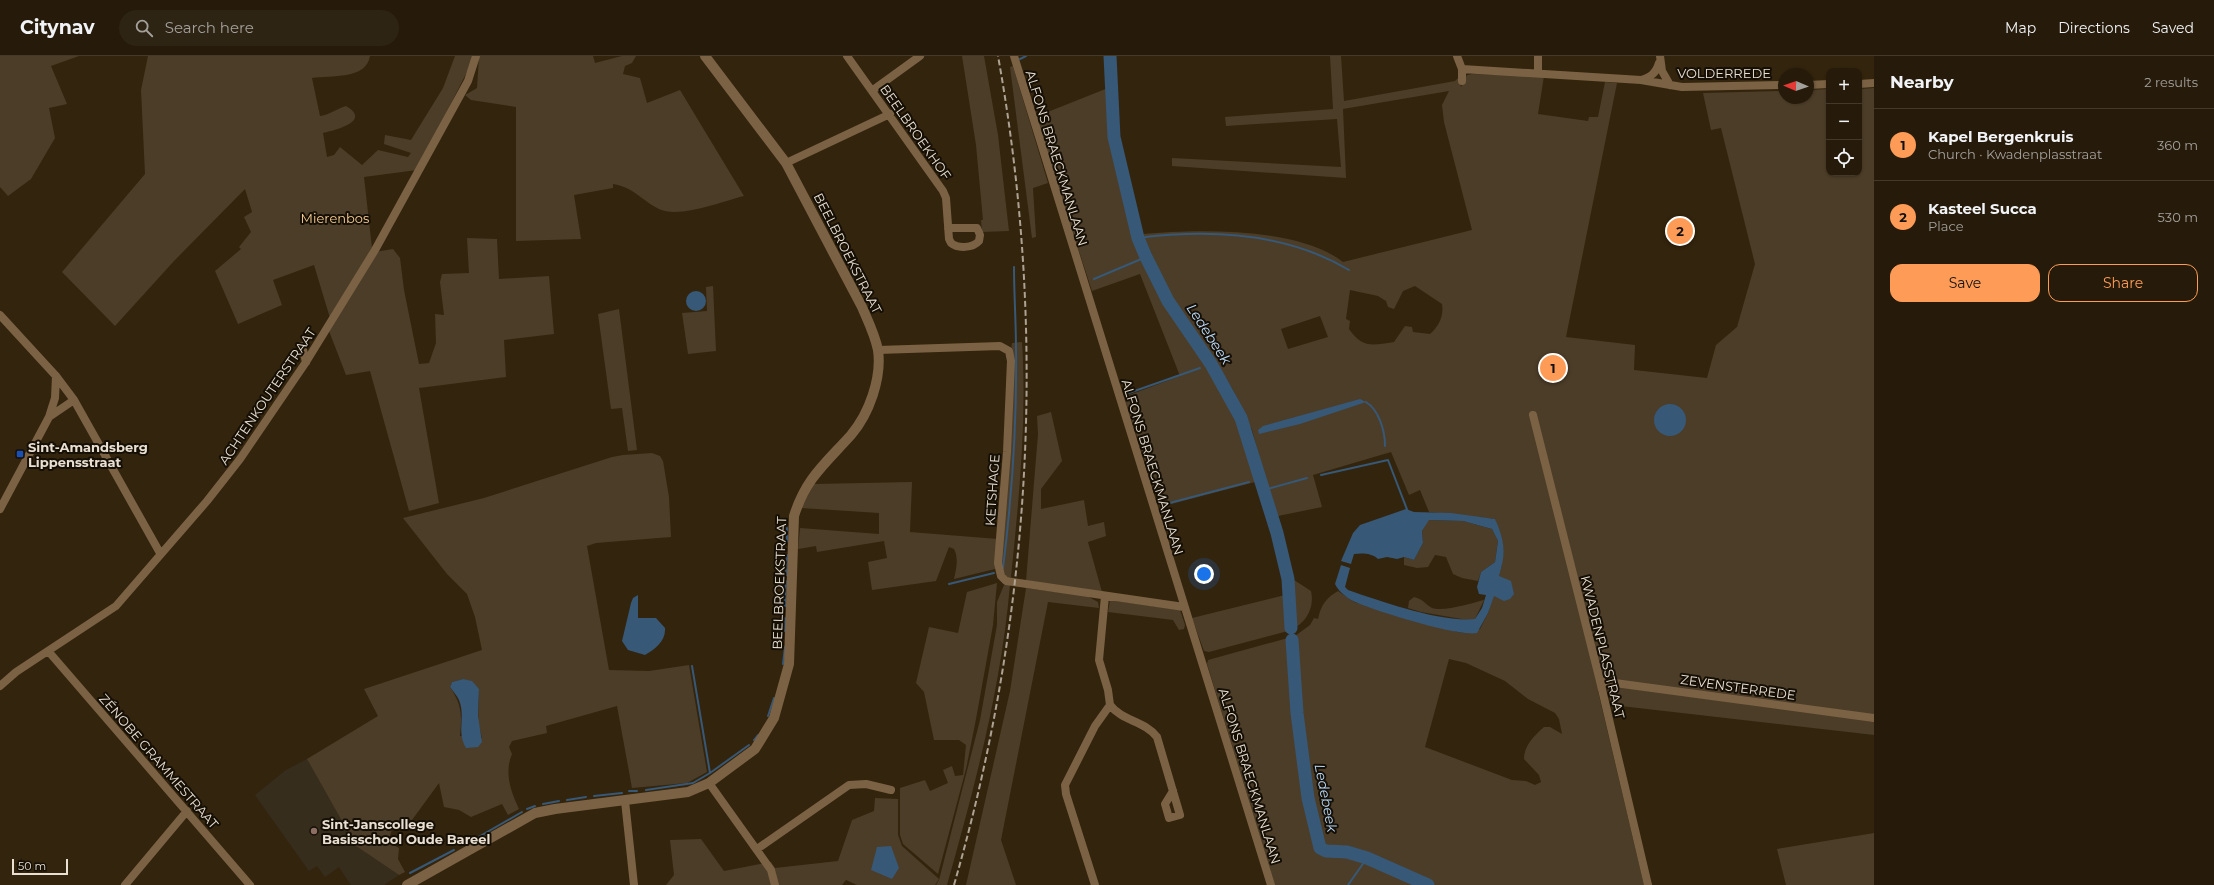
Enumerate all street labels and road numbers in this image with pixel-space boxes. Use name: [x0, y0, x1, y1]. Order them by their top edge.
street label: VOLDERREDE: [1677, 65, 1771, 81]
street label: ALFONS BRAECKMANLAAN: [1023, 68, 1091, 248]
street label: BEELBROEKHOF: [877, 81, 955, 183]
street label: BEELBROEKSTRAAT: [811, 190, 886, 316]
street label: ACHTENKOUTERSTRAAT: [215, 324, 319, 467]
street label: ALFONS BRAECKMANLAAN: [1119, 377, 1187, 557]
street label: KETSHAGE: [982, 454, 1002, 526]
street label: BEELBROEKSTRAAT: [769, 516, 789, 650]
street label: KWADENPLASSTRAAT: [1577, 574, 1629, 721]
street label: ZEVENSTERREDE: [1679, 671, 1797, 703]
street label: ALFONS BRAECKMANLAAN: [1216, 686, 1284, 866]
street label: ZÉNOBE GRAMMESTRAAT: [96, 690, 222, 832]

